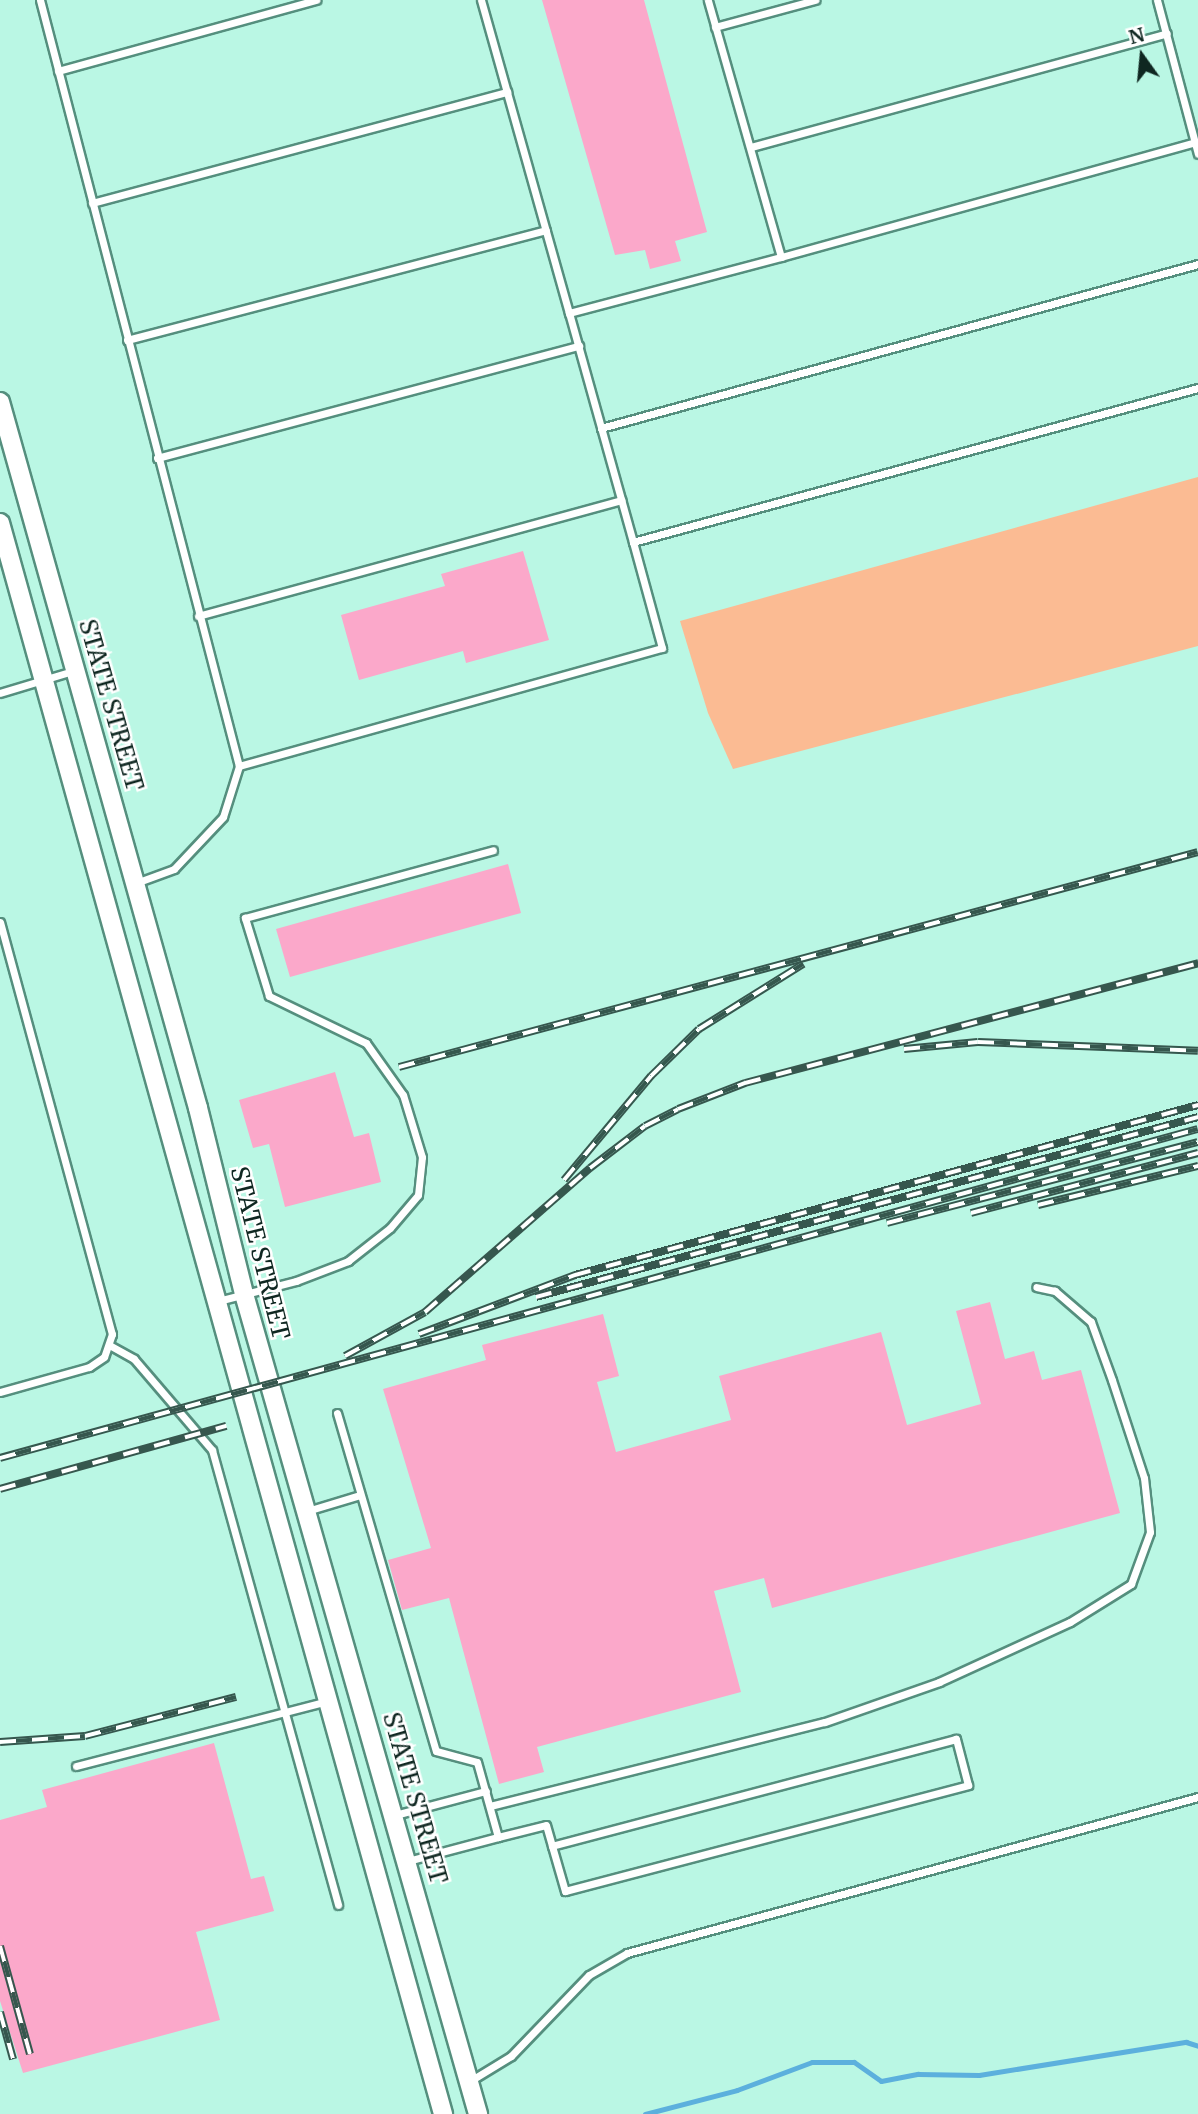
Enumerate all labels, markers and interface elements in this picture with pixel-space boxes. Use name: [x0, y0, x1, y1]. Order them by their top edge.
north arrow: [1107, 21, 1177, 91]
text: N: [1126, 22, 1147, 49]
street label: STATE STREET: [73, 616, 149, 794]
street label: STATE STREET: [225, 1164, 295, 1342]
street label: STATE STREET: [377, 1709, 453, 1887]

